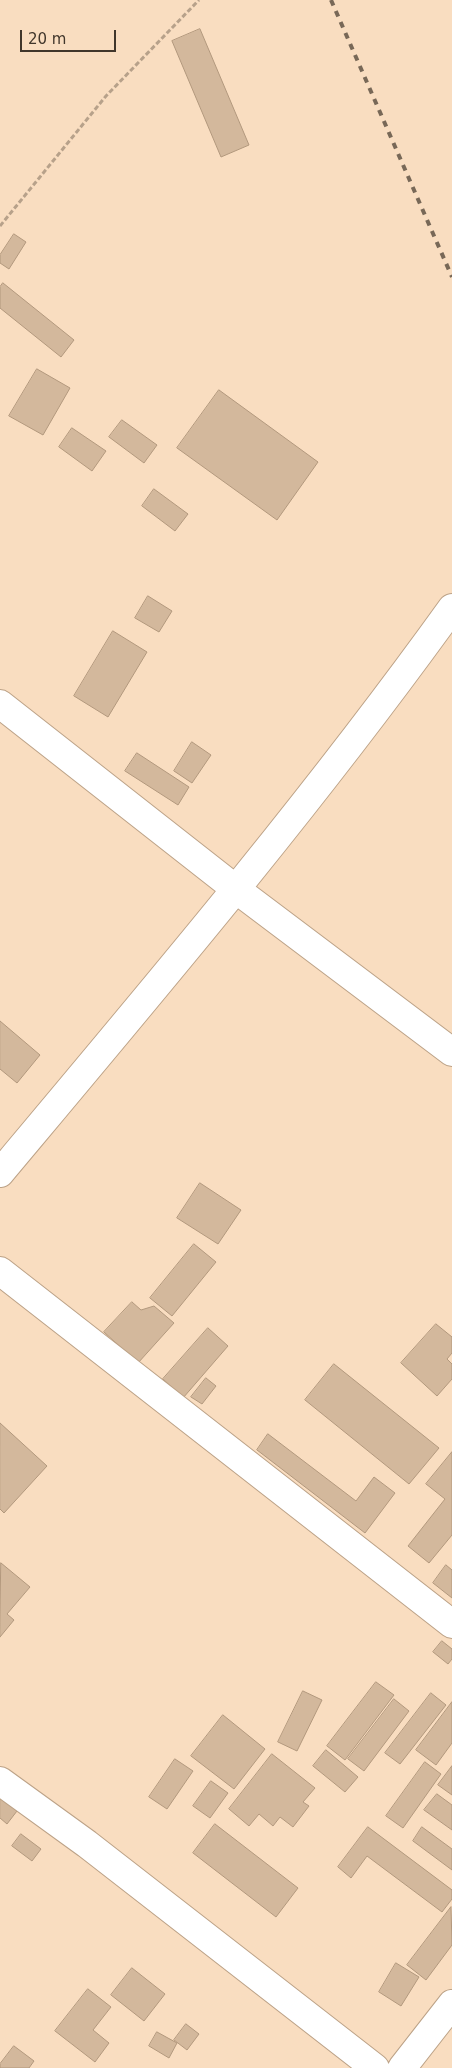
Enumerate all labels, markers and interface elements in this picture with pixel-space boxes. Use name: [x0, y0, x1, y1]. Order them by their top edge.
scale bar: [22, 20, 119, 52]
text: 20 m: [28, 30, 66, 48]

